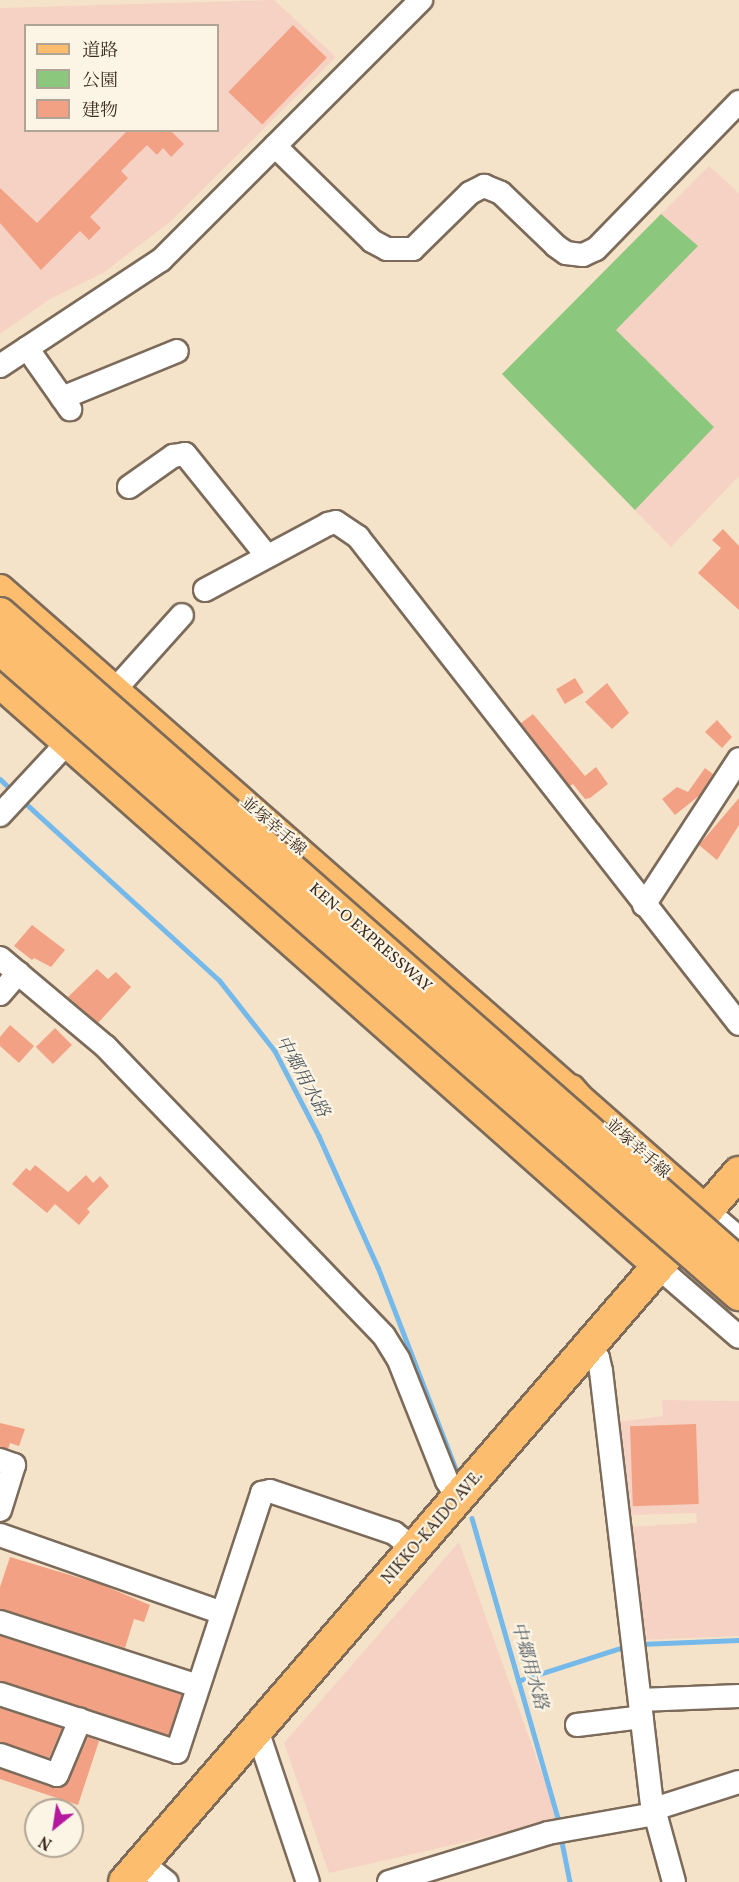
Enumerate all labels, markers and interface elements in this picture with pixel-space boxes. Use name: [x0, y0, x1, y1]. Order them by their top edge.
legend: [24, 24, 219, 132]
text: 道路: [82, 39, 118, 64]
text: 公園: [82, 69, 118, 94]
text: 建物: [82, 99, 118, 124]
street label: 並塚幸手線: [237, 794, 309, 860]
street label: KEN-O EXPRESSWAY: [305, 879, 435, 997]
water label: 中郷用水路: [270, 1032, 332, 1122]
street label: 並塚幸手線: [601, 1115, 673, 1183]
street label: NIKKO-KAIDO AVE.: [378, 1467, 488, 1589]
water label: 中郷用水路: [505, 1620, 551, 1712]
north arrow: [24, 1798, 84, 1858]
text: N: [35, 1829, 57, 1854]

